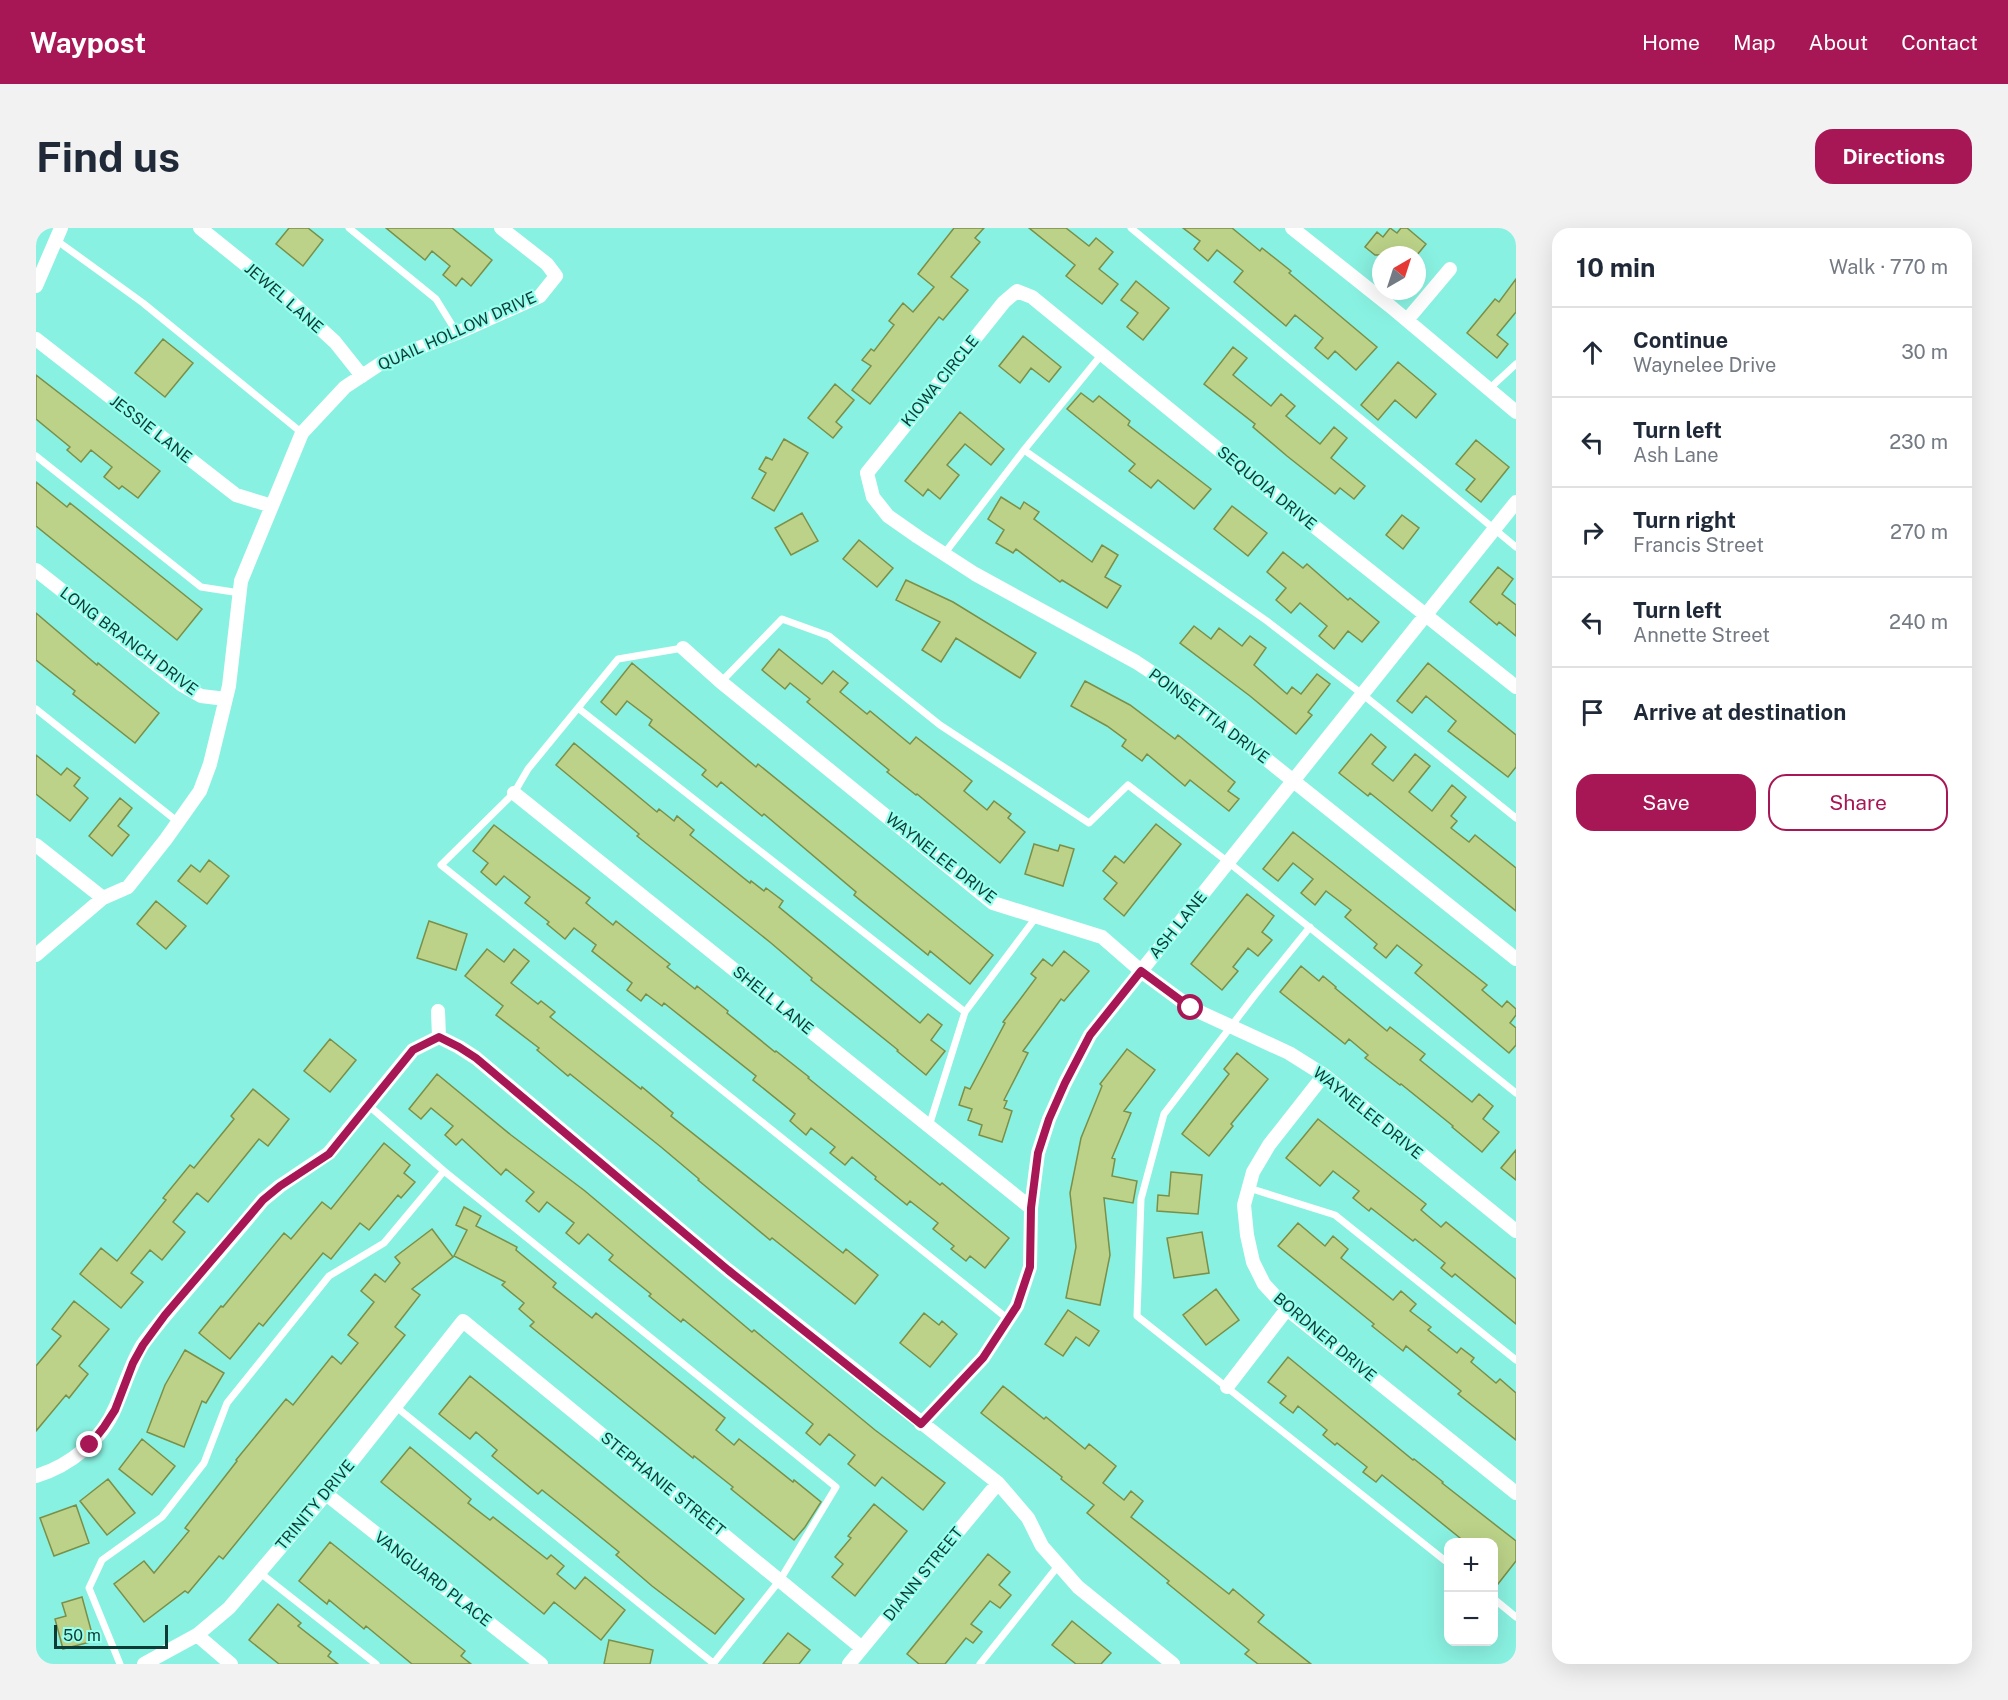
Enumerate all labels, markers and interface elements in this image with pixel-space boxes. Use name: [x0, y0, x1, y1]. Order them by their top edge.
text: Waypost: [30, 26, 146, 59]
text: Home: [1642, 30, 1700, 55]
text: Map: [1733, 30, 1776, 55]
text: About: [1809, 30, 1868, 55]
text: Contact: [1901, 30, 1978, 55]
button: Directions: [1815, 129, 1972, 184]
text: Find us: [36, 132, 180, 181]
north arrow: [1372, 246, 1426, 300]
text: 10 min: [1576, 252, 1655, 283]
text: Walk · 770 m: [1829, 255, 1948, 279]
street label: JEWEL LANE: [241, 259, 327, 337]
street label: QUAIL HOLLOW DRIVE: [375, 287, 539, 375]
text: Continue: [1633, 327, 1728, 353]
street label: KIOWA CIRCLE: [897, 331, 983, 431]
icon: ahead: [1576, 336, 1609, 369]
text: 30 m: [1901, 340, 1948, 364]
text: Waynelee Drive: [1633, 353, 1776, 377]
street label: JESSIE LANE: [106, 391, 196, 467]
text: Turn left: [1633, 417, 1722, 443]
icon: left: [1576, 426, 1609, 459]
text: 230 m: [1889, 430, 1948, 454]
street label: SEQUOIA DRIVE: [1214, 442, 1320, 534]
text: Ash Lane: [1633, 443, 1719, 467]
text: Turn right: [1633, 507, 1736, 533]
icon: right: [1576, 516, 1609, 549]
text: 270 m: [1890, 520, 1948, 544]
text: Francis Street: [1633, 533, 1764, 557]
street label: LONG BRANCH DRIVE: [56, 583, 202, 699]
text: Turn left: [1633, 597, 1722, 623]
icon: left: [1576, 606, 1609, 639]
text: 240 m: [1889, 610, 1948, 634]
text: Annette Street: [1633, 623, 1770, 647]
street label: POINSETTIA DRIVE: [1145, 665, 1273, 767]
icon: arrive: [1576, 696, 1609, 729]
text: Arrive at destination: [1633, 699, 1846, 725]
button: Save: [1576, 774, 1756, 831]
button: Share: [1768, 774, 1948, 831]
street label: WAYNELEE DRIVE: [882, 809, 1000, 907]
street label: ASH LANE: [1145, 888, 1211, 962]
street label: SHELL LANE: [729, 962, 817, 1038]
route start: [1177, 994, 1203, 1020]
street label: WAYNELEE DRIVE: [1309, 1063, 1427, 1163]
street label: BORDNER DRIVE: [1270, 1288, 1380, 1386]
street label: STEPHANIE STREET: [597, 1428, 729, 1540]
route end: [76, 1431, 102, 1457]
street label: TRINITY DRIVE: [272, 1456, 358, 1554]
street label: DIANN STREET: [879, 1523, 967, 1625]
street label: VANGUARD PLACE: [371, 1527, 495, 1631]
map controls: [1444, 1538, 1498, 1646]
button: +: [1444, 1538, 1498, 1592]
button: −: [1444, 1592, 1498, 1646]
scale bar: [54, 1622, 168, 1650]
text: 50 m: [63, 1626, 101, 1645]

